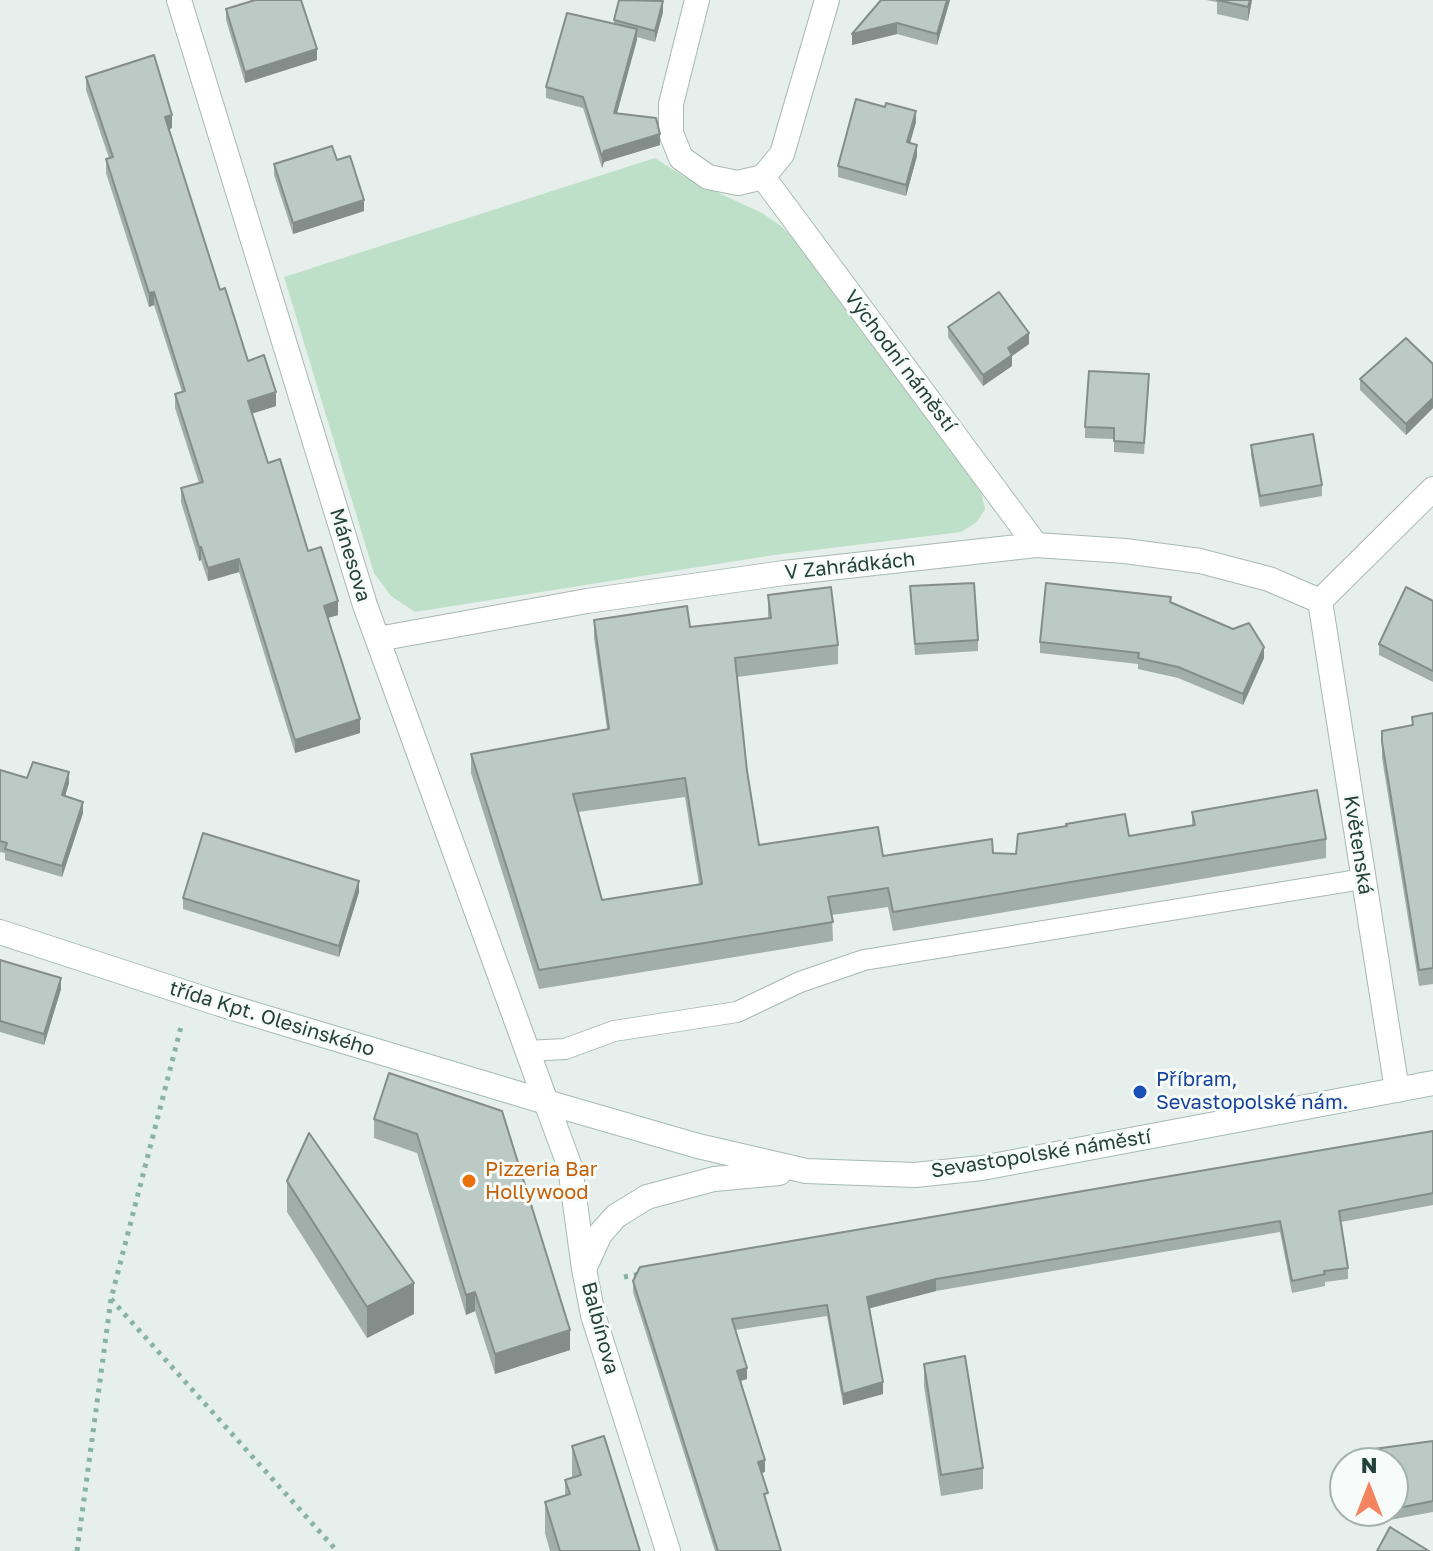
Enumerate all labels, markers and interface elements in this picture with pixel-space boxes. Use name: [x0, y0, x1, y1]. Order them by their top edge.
street label: Východní náměstí: [839, 285, 961, 437]
street label: Mánesova: [324, 505, 376, 605]
street label: V Zahrádkách: [784, 547, 916, 585]
street label: Květenská: [1338, 794, 1378, 896]
street label: třída Kpt. Olesinského: [166, 976, 378, 1062]
place label: Příbram, Sevastopolské nám.: [1156, 1068, 1349, 1115]
marker: Příbram, Sevastopolské nám.: [1131, 1083, 1149, 1101]
street label: Sevastopolské náměstí: [929, 1125, 1153, 1183]
place label: Pizzeria Bar Hollywood: [485, 1158, 598, 1205]
marker: Pizzeria Bar Hollywood: [460, 1172, 478, 1190]
street label: Balbínova: [576, 1279, 624, 1377]
north arrow: [1329, 1447, 1409, 1527]
text: N: [1361, 1451, 1377, 1478]

